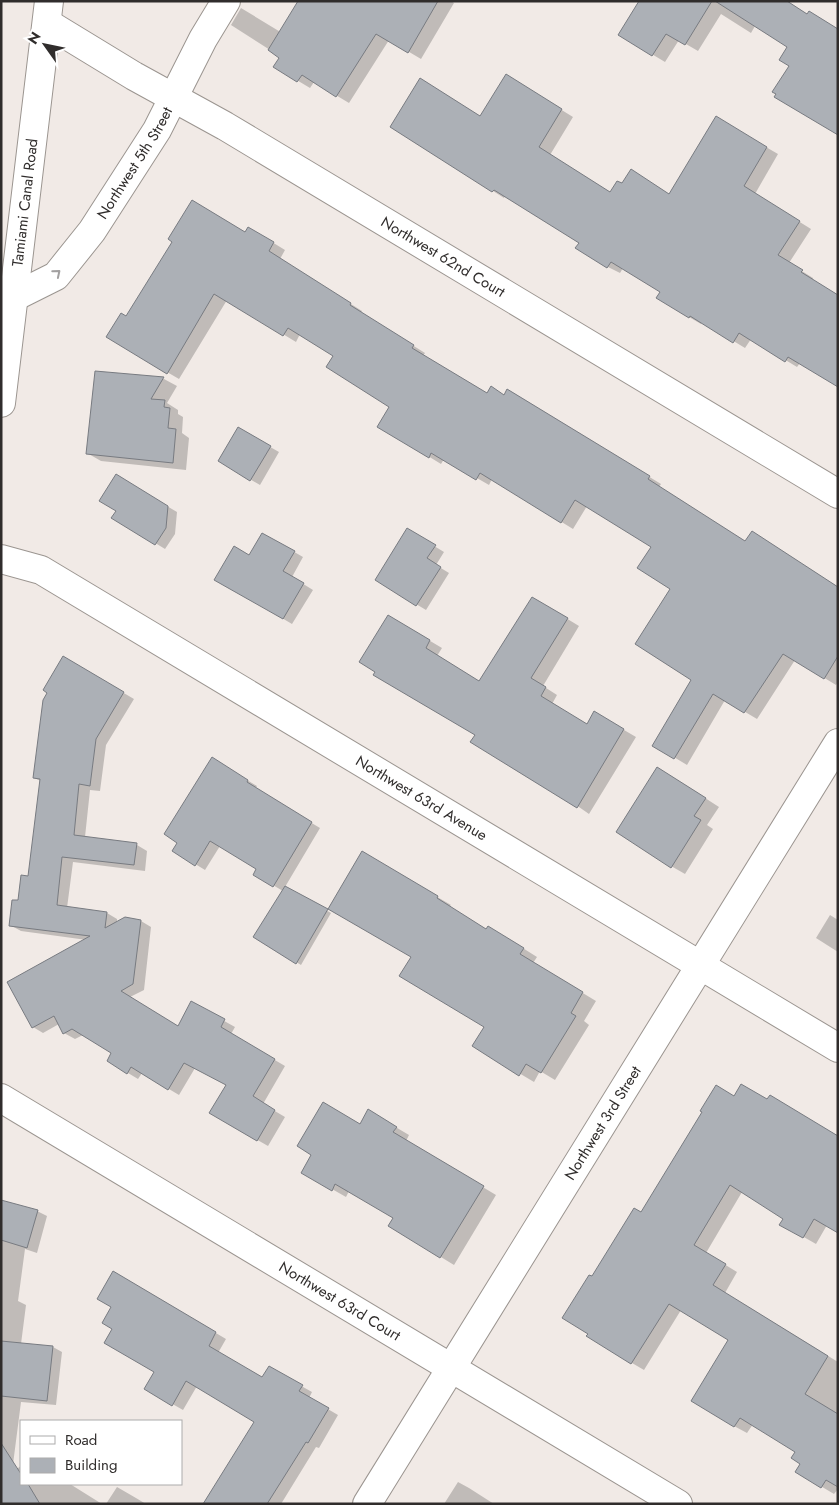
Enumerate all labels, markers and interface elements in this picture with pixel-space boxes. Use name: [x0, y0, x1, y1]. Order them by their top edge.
north arrow: [20, 20, 70, 70]
text: N: [23, 28, 46, 48]
street label: Northwest 5th Street: [91, 103, 178, 223]
street label: Tamiami Canal Road: [6, 137, 43, 268]
street label: Northwest 62nd Court: [377, 211, 510, 303]
one-way arrow: [51, 270, 60, 279]
street label: Northwest 63rd Avenue: [351, 750, 492, 846]
street label: Northwest 3rd Street: [559, 1061, 647, 1184]
street label: Northwest 63rd Court: [275, 1256, 405, 1346]
legend: [20, 1420, 182, 1485]
text: Road: [65, 1429, 97, 1451]
text: Building: [65, 1454, 117, 1476]

